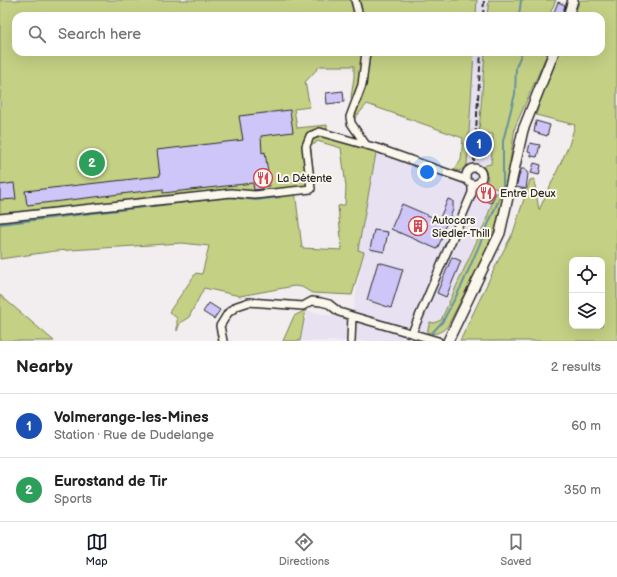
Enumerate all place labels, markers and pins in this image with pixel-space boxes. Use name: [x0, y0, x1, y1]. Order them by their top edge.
pin: 1: [466, 129, 492, 159]
pin: 2: [79, 148, 105, 178]
restaurant icon: La Détente: [252, 167, 274, 189]
place label: La Détente: [277, 172, 332, 185]
restaurant icon: Entre Deux: [475, 182, 497, 204]
place label: Entre Deux: [500, 187, 556, 200]
place label: Autocars Siedler-Thill: [432, 214, 490, 240]
building icon: Autocars Siedler-Thill: [407, 215, 429, 237]

